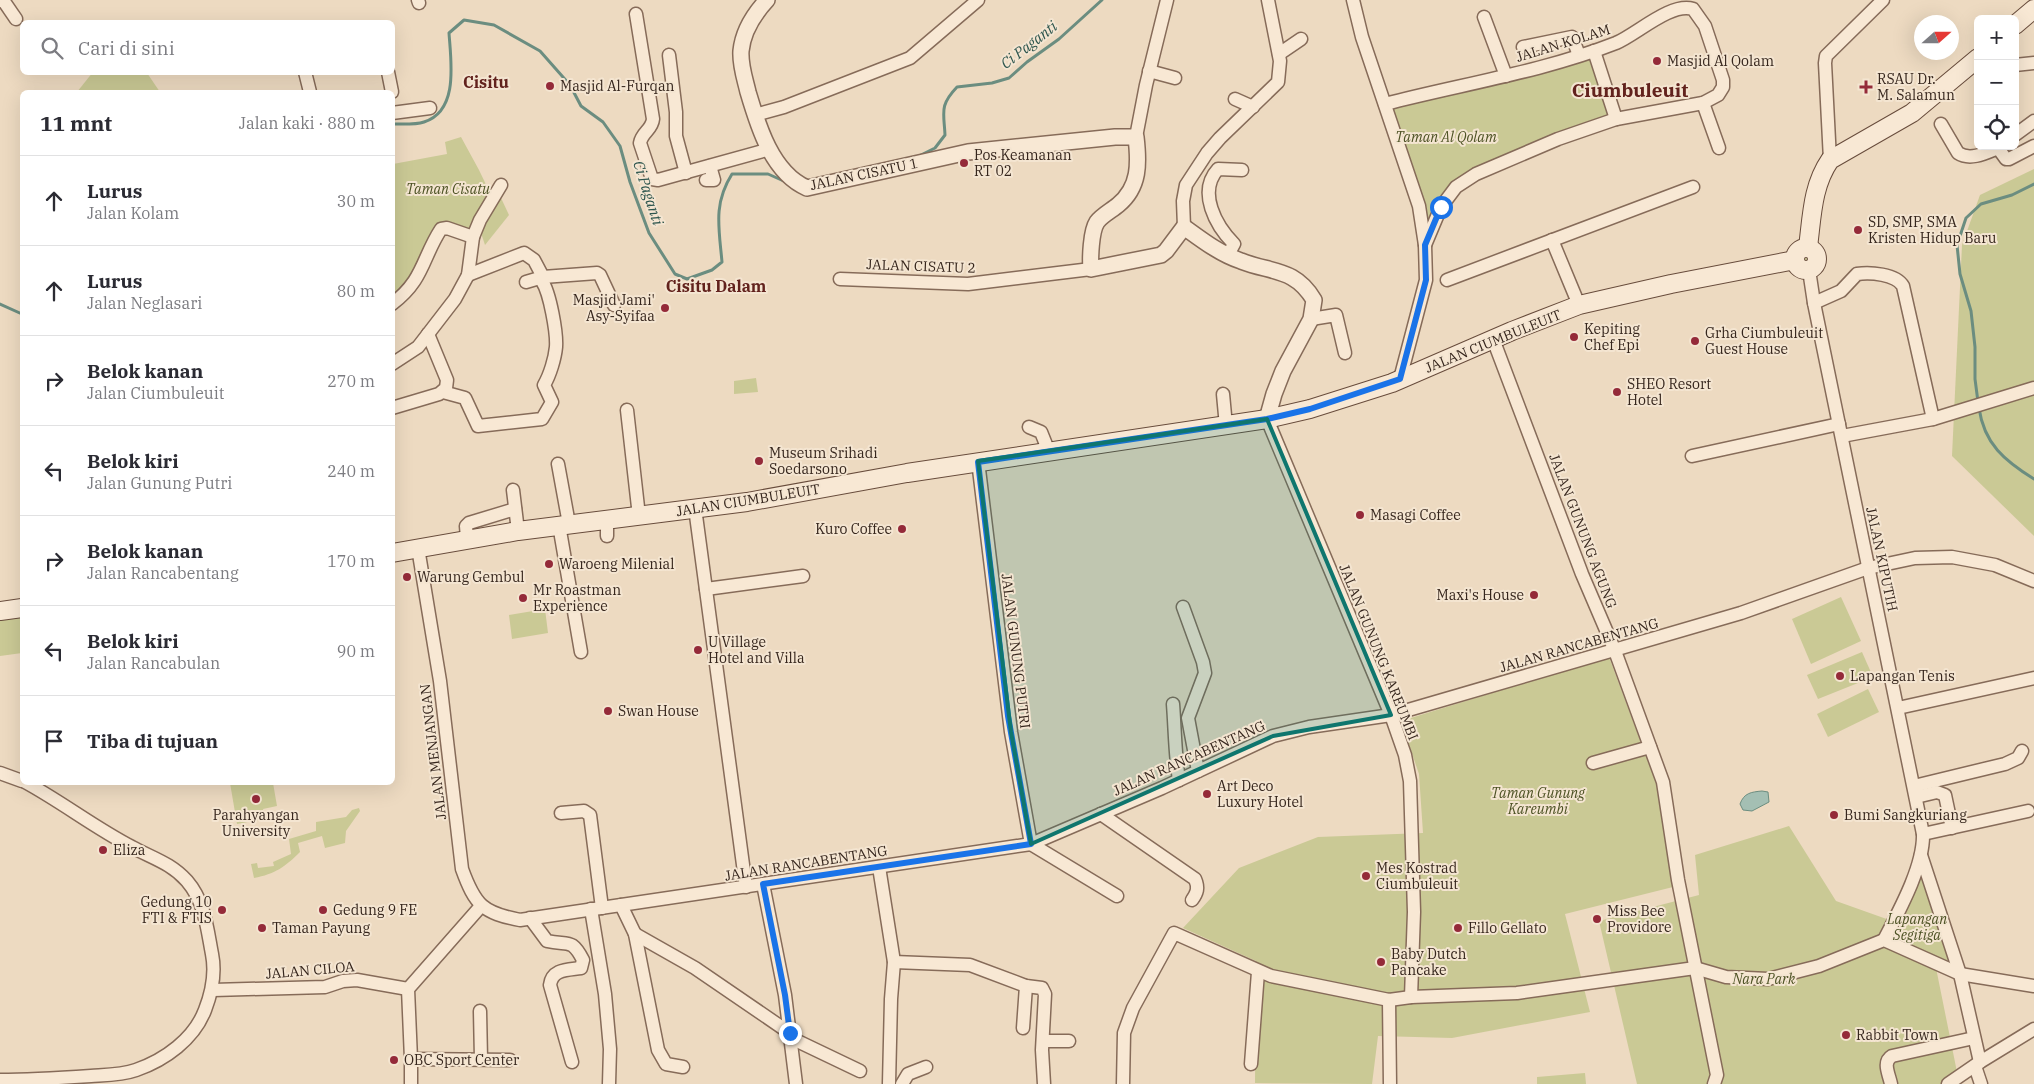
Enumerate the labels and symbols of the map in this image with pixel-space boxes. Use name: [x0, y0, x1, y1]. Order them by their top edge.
north arrow: [1914, 15, 1959, 60]
water label: Ci Paganti: [997, 16, 1061, 73]
street label: JALAN KOLAM: [1514, 20, 1612, 66]
place label: Masjid Al Qolam: [1667, 52, 1774, 70]
marker: Masjid Al Qolam: [1651, 55, 1663, 67]
place label: RSAU Dr. M. Salamun: [1877, 70, 1955, 104]
district label: Cisitu: [463, 72, 509, 92]
place label: Masjid Al-Furqan: [560, 77, 675, 95]
district label: Ciumbuleuit: [1572, 78, 1688, 102]
marker: Masjid Al-Furqan: [544, 80, 556, 92]
marker: RSAU Dr. M. Salamun: [1859, 80, 1873, 94]
park label: Taman Al Qolam: [1395, 128, 1497, 146]
place label: Pos Keamanan RT 02: [974, 146, 1072, 180]
street label: JALAN CISATU 1: [808, 154, 920, 194]
marker: Pos Keamanan RT 02: [958, 157, 970, 169]
water label: Ci Paganti: [629, 158, 668, 228]
park label: Taman Cisatu: [406, 180, 490, 198]
route start: [1430, 196, 1453, 219]
place label: SD, SMP, SMA Kristen Hidup Baru: [1868, 213, 1997, 247]
marker: SD, SMP, SMA Kristen Hidup Baru: [1852, 224, 1864, 236]
street label: JALAN CISATU 2: [866, 255, 976, 277]
district label: Cisitu Dalam: [666, 276, 767, 296]
place label: Masjid Jami' Asy-Syifaa: [573, 291, 655, 325]
marker: Masjid Jami' Asy-Syifaa: [659, 302, 671, 314]
street label: JALAN CIUMBULEUIT: [1422, 305, 1564, 377]
place label: Kepiting Chef Epi: [1584, 320, 1640, 354]
place label: Grha Ciumbuleuit Guest House: [1705, 324, 1823, 358]
marker: Kepiting Chef Epi: [1568, 331, 1580, 343]
marker: Grha Ciumbuleuit Guest House: [1689, 335, 1701, 347]
place label: SHEO Resort Hotel: [1627, 375, 1711, 409]
marker: SHEO Resort Hotel: [1611, 386, 1623, 398]
place label: Museum Srihadi Soedarsono: [769, 444, 878, 478]
street label: JALAN GUNUNG AGUNG: [1545, 451, 1621, 611]
marker: Museum Srihadi Soedarsono: [753, 455, 765, 467]
street label: JALAN CIUMBULEUIT: [675, 480, 821, 520]
street label: JALAN KIPUTIH: [1862, 505, 1902, 613]
place label: Masagi Coffee: [1370, 506, 1461, 524]
marker: Masagi Coffee: [1354, 509, 1366, 521]
place label: Kuro Coffee: [815, 520, 892, 538]
marker: Kuro Coffee: [896, 523, 908, 535]
place label: Waroeng Milenial: [559, 555, 674, 573]
marker: Waroeng Milenial: [543, 558, 555, 570]
street label: JALAN GUNUNG KAREUMBI: [1335, 561, 1423, 743]
place label: Warung Gembul: [417, 568, 525, 586]
marker: Warung Gembul: [401, 571, 413, 583]
street label: JALAN GUNUNG PUTRI: [998, 572, 1034, 730]
place label: Mr Roastman Experience: [533, 581, 621, 615]
place label: Maxi's House: [1437, 586, 1524, 604]
marker: Maxi's House: [1528, 589, 1540, 601]
marker: Mr Roastman Experience: [517, 592, 529, 604]
street label: JALAN RANCABENTANG: [1497, 614, 1661, 676]
place label: U Village Hotel and Villa: [708, 633, 805, 667]
marker: U Village Hotel and Villa: [692, 644, 704, 656]
place label: Lapangan Tenis: [1850, 667, 1955, 685]
marker: Lapangan Tenis: [1834, 670, 1846, 682]
street label: JALAN MENJANGAN: [416, 683, 450, 821]
place label: Swan House: [618, 702, 699, 720]
marker: Swan House: [602, 705, 614, 717]
street label: JALAN RANCABENTANG: [1110, 716, 1268, 800]
place label: Art Deco Luxury Hotel: [1217, 777, 1303, 811]
park label: Taman Gunung Kareumbi: [1491, 784, 1585, 818]
marker: Art Deco Luxury Hotel: [1201, 788, 1213, 800]
marker: Parahyangan University: [250, 793, 262, 805]
place label: Parahyangan University: [213, 806, 299, 840]
place label: Bumi Sangkuriang: [1844, 806, 1967, 824]
marker: Bumi Sangkuriang: [1828, 809, 1840, 821]
place label: Eliza: [113, 841, 146, 859]
street label: JALAN RANCABENTANG: [723, 841, 889, 885]
marker: Eliza: [97, 844, 109, 856]
place label: Mes Kostrad Ciumbuleuit: [1376, 859, 1458, 893]
marker: Mes Kostrad Ciumbuleuit: [1360, 870, 1372, 882]
place label: Gedung 10 FTI & FTIS: [140, 893, 212, 927]
place label: Gedung 9 FE: [333, 901, 417, 919]
place label: Miss Bee Providore: [1607, 902, 1672, 936]
marker: Gedung 10 FTI & FTIS: [216, 904, 228, 916]
marker: Gedung 9 FE: [317, 904, 329, 916]
park label: Lapangan Segitiga: [1886, 910, 1947, 944]
marker: Miss Bee Providore: [1591, 913, 1603, 925]
place label: Taman Payung: [272, 919, 371, 937]
place label: Fillo Gellato: [1468, 919, 1547, 937]
marker: Taman Payung: [256, 922, 268, 934]
marker: Fillo Gellato: [1452, 922, 1464, 934]
place label: Baby Dutch Pancake: [1391, 945, 1467, 979]
marker: Baby Dutch Pancake: [1375, 956, 1387, 968]
street label: JALAN CILOA: [265, 957, 356, 983]
park label: Nara Park: [1731, 970, 1796, 988]
route end: [779, 1022, 802, 1045]
place label: Rabbit Town: [1856, 1026, 1938, 1044]
marker: Rabbit Town: [1840, 1029, 1852, 1041]
place label: OBC Sport Center: [404, 1051, 520, 1069]
marker: OBC Sport Center: [388, 1054, 400, 1066]

